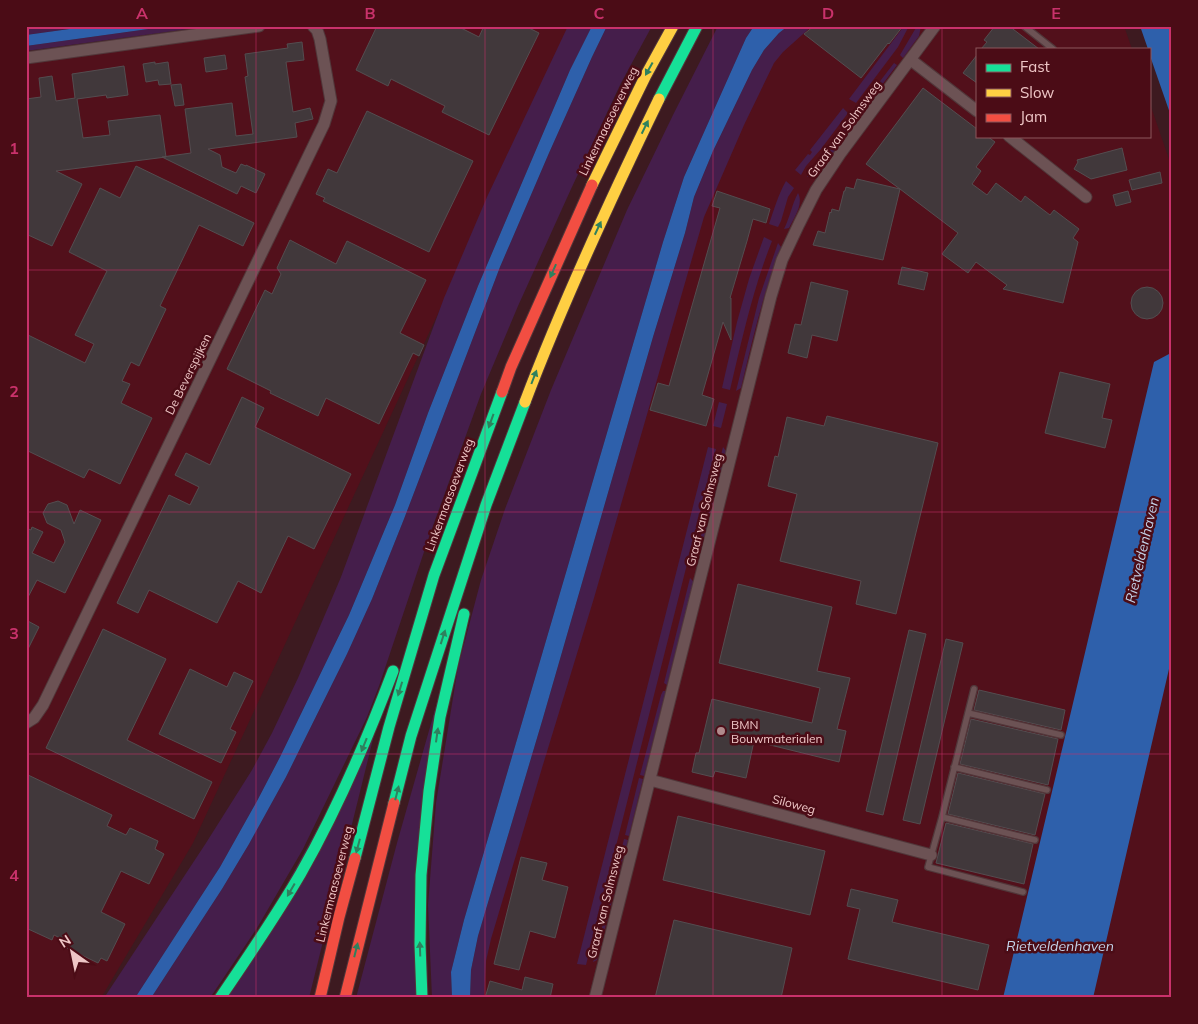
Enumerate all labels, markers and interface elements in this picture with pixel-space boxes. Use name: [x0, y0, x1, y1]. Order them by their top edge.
text: A: [136, 3, 148, 23]
text: B: [364, 3, 376, 23]
text: C: [594, 3, 605, 23]
text: D: [822, 3, 834, 23]
text: E: [1051, 3, 1061, 23]
legend: [976, 48, 1150, 138]
text: Fast: [1020, 57, 1050, 76]
one-way arrow: [645, 62, 654, 76]
street label: Linkermaasoeverweg: [575, 64, 641, 178]
street label: Graaf van Solmsweg: [804, 78, 884, 180]
text: Slow: [1020, 83, 1054, 102]
text: Jam: [1020, 107, 1047, 126]
one-way arrow: [641, 120, 649, 134]
text: 1: [9, 138, 19, 158]
one-way arrow: [595, 221, 603, 235]
one-way arrow: [549, 264, 557, 278]
street label: De Beverspijken: [162, 331, 214, 417]
one-way arrow: [531, 370, 539, 384]
text: 2: [9, 381, 19, 401]
one-way arrow: [487, 414, 495, 429]
street label: Linkermaasoeverweg: [422, 436, 476, 554]
street label: Graaf van Solmsweg: [683, 452, 725, 568]
water label: Rietveldenhaven: [1121, 495, 1163, 605]
text: 3: [9, 623, 19, 643]
one-way arrow: [440, 630, 448, 645]
one-way arrow: [396, 682, 404, 697]
place label: BMN Bouwmaterialen: [731, 717, 823, 746]
marker: BMN Bouwmaterialen: [715, 725, 727, 737]
one-way arrow: [433, 727, 441, 743]
one-way arrow: [359, 738, 367, 752]
one-way arrow: [393, 785, 401, 800]
street label: Siloweg: [771, 791, 817, 817]
street label: Linkermaasoeverweg: [312, 824, 356, 944]
one-way arrow: [354, 838, 362, 853]
street label: Graaf van Solmsweg: [584, 844, 626, 960]
text: 4: [9, 865, 19, 885]
one-way arrow: [286, 883, 295, 896]
north arrow: [48, 926, 98, 976]
text: N: [56, 931, 74, 952]
water label: Rietveldenhaven: [1006, 937, 1114, 955]
one-way arrow: [416, 941, 424, 957]
one-way arrow: [353, 943, 361, 958]

